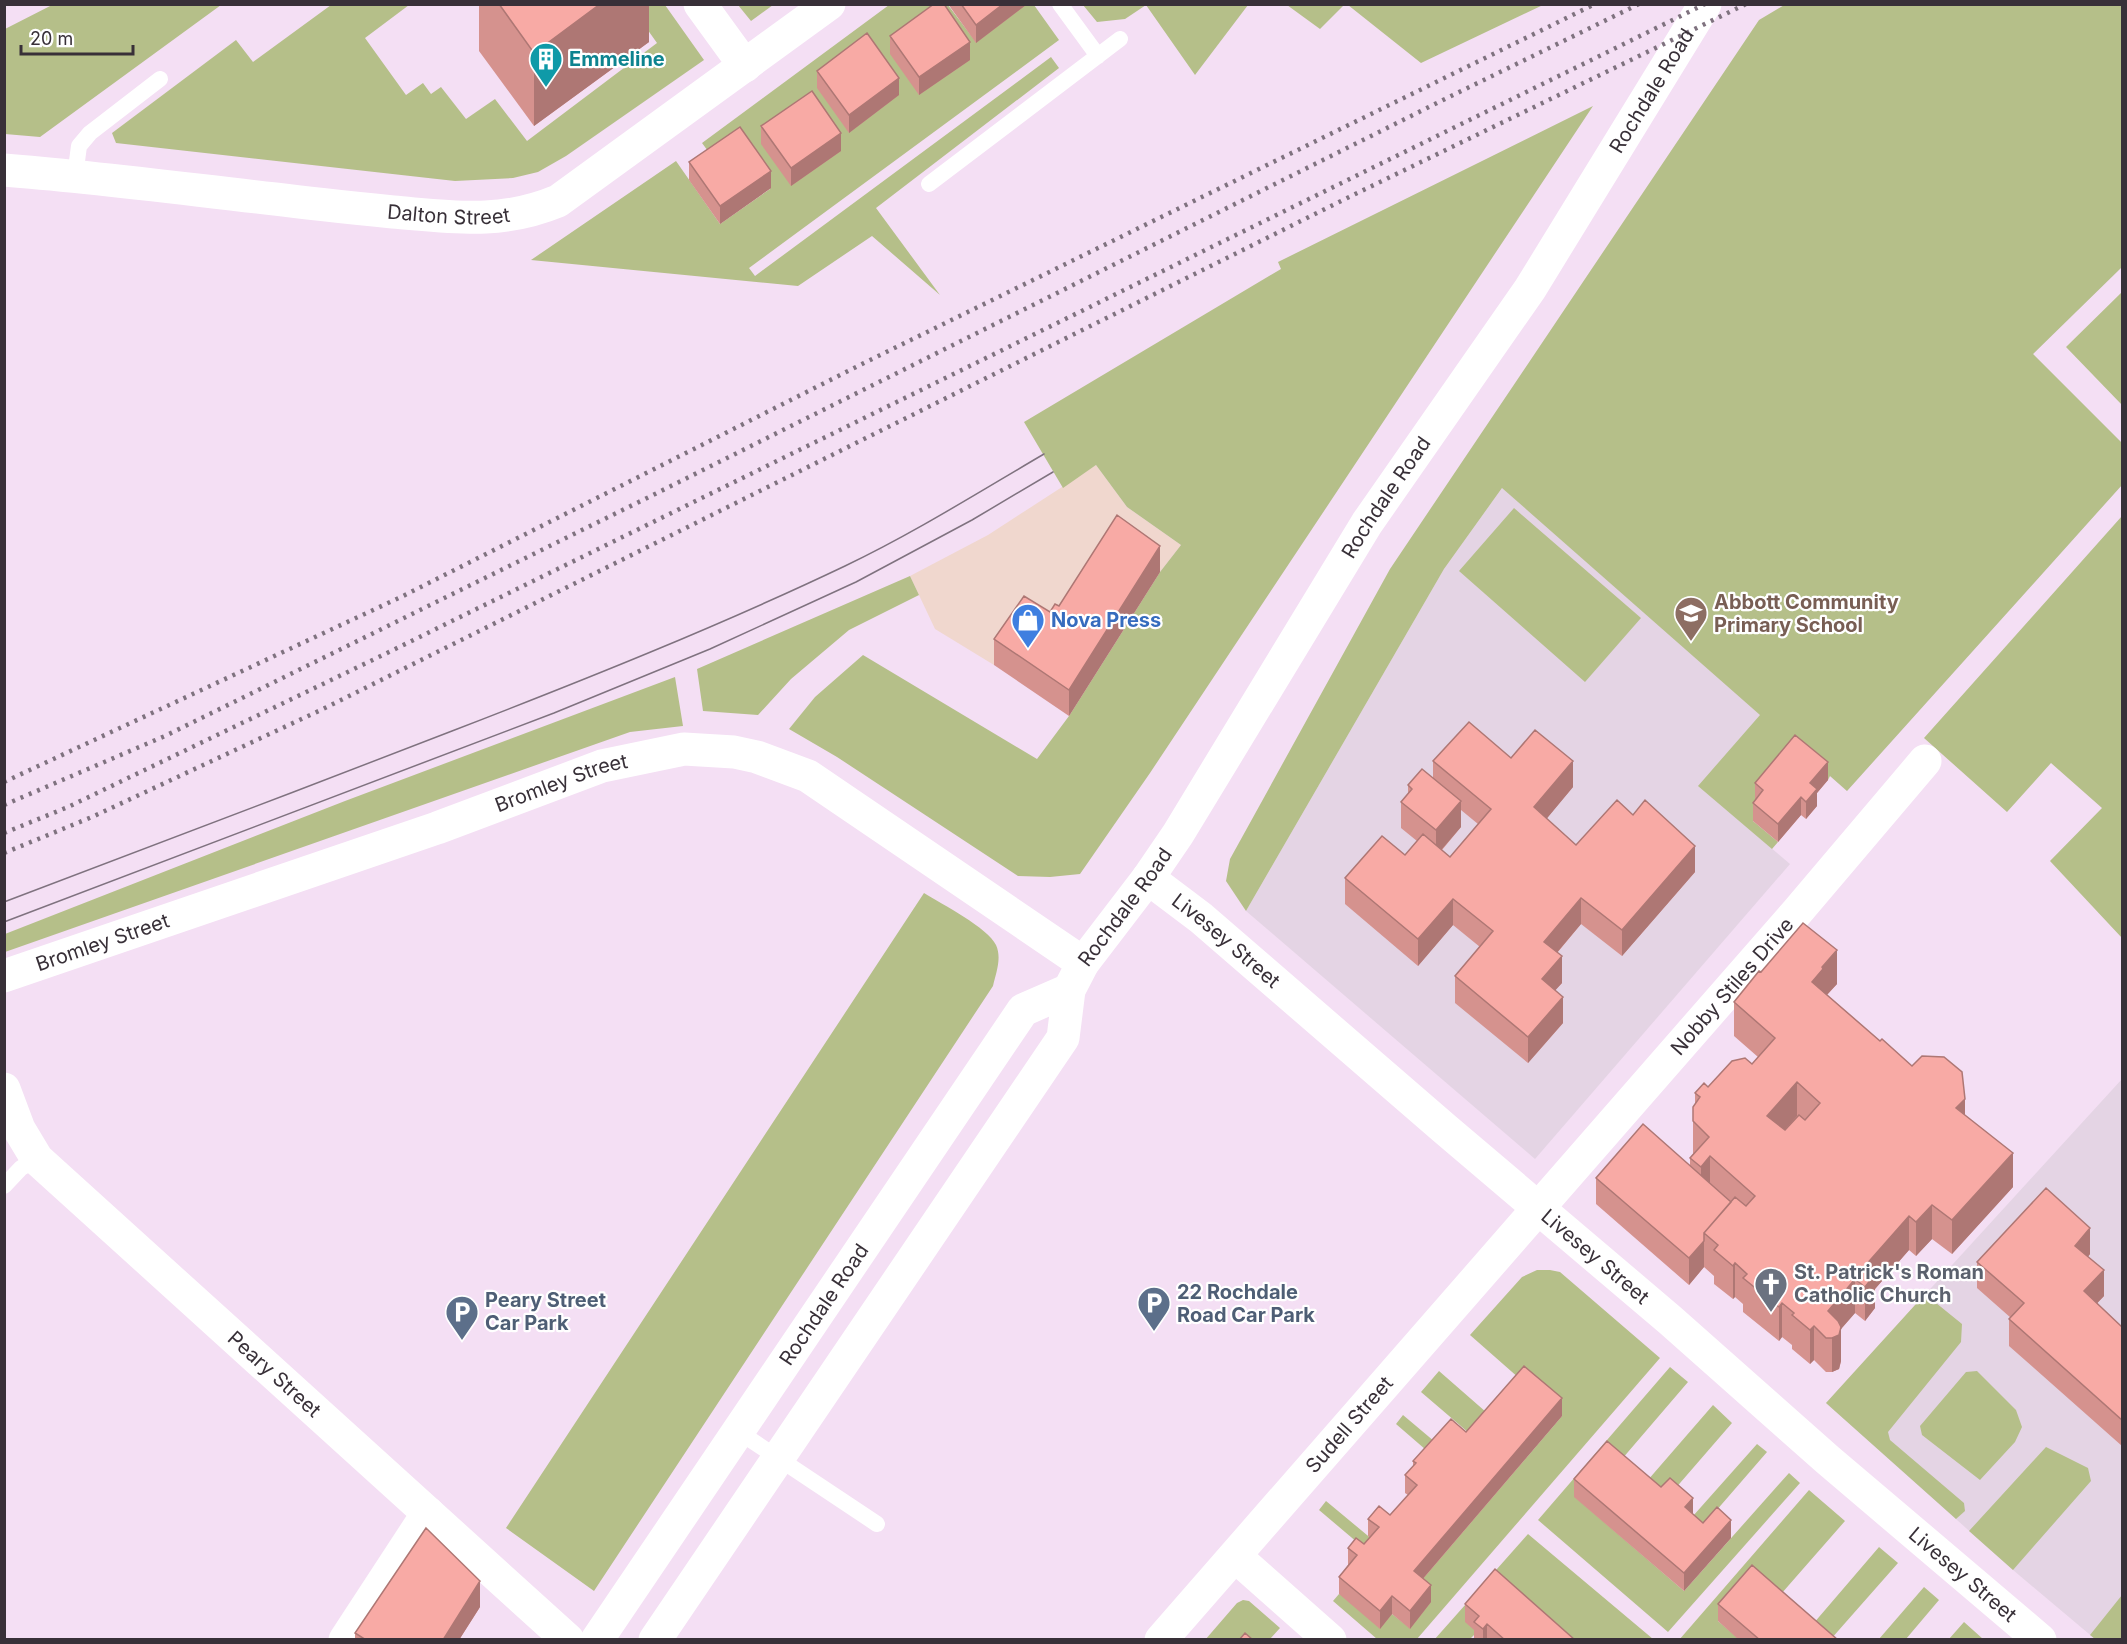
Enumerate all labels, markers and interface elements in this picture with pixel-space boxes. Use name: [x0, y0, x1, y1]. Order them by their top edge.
scale bar: [21, 18, 134, 56]
street label: Rochdale Road: [1604, 24, 1699, 157]
text: 20 m: [30, 28, 73, 49]
building icon: Emmeline: [528, 41, 564, 88]
place label: Emmeline: [569, 47, 665, 71]
street label: Dalton Street: [386, 200, 512, 229]
street label: Rochdale Road: [1336, 432, 1436, 563]
place label: Abbott Community Primary School: [1714, 590, 1899, 637]
school or university icon: Abbott Community Primary School: [1673, 595, 1709, 642]
shop icon: Nova Press: [1010, 602, 1046, 649]
place label: Nova Press: [1051, 608, 1161, 632]
street label: Bromley Street: [492, 749, 630, 817]
street label: Rochdale Road: [1073, 843, 1177, 971]
street label: Livesey Street: [1167, 888, 1285, 993]
street label: Bromley Street: [33, 908, 173, 976]
street label: Nobby Stiles Drive: [1666, 913, 1799, 1060]
street label: Livesey Street: [1536, 1204, 1654, 1309]
street label: Rochdale Road: [774, 1239, 873, 1370]
place label: St. Patrick's Roman Catholic Church: [1794, 1260, 1984, 1307]
church icon: St. Patrick's Roman Catholic Church: [1753, 1266, 1789, 1313]
place label: 22 Rochdale Road Car Park: [1177, 1280, 1315, 1327]
parking icon: 22 Rochdale Road Car Park: [1136, 1285, 1172, 1332]
place label: Peary Street Car Park: [485, 1288, 606, 1335]
parking icon: Peary Street Car Park: [444, 1294, 480, 1341]
street label: Peary Street: [223, 1326, 326, 1422]
street label: Sudell Street: [1301, 1371, 1398, 1478]
street label: Livesey Street: [1904, 1522, 2022, 1627]

